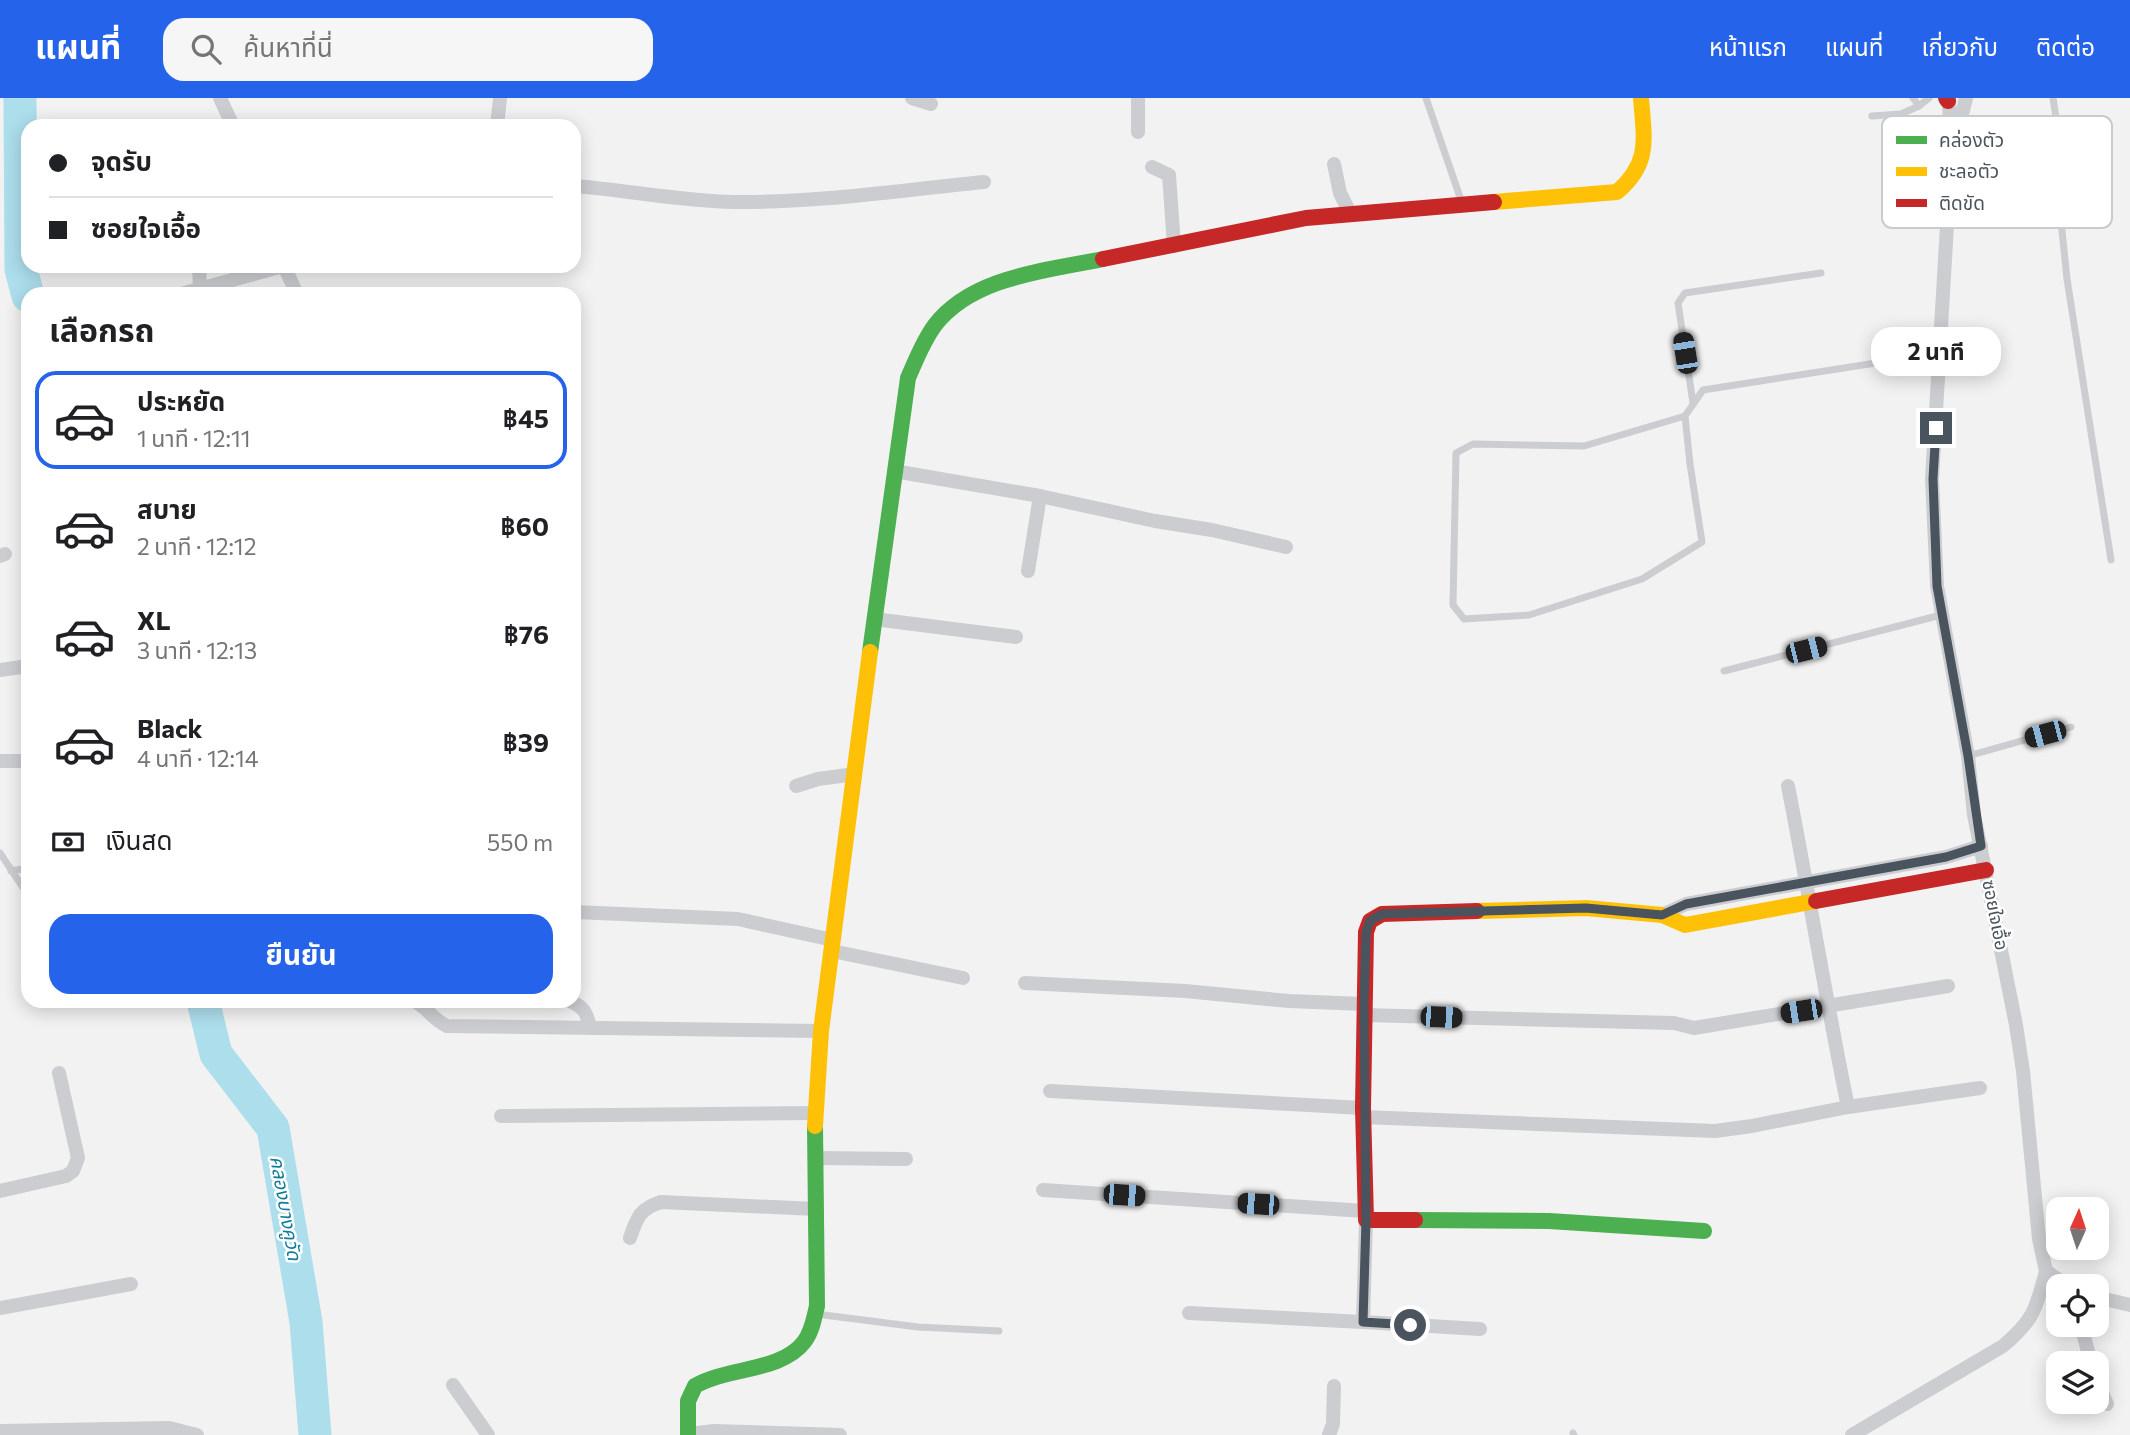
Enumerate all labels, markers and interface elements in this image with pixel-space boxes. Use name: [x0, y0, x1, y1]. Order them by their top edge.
search box: [163, 18, 653, 81]
text: แผนที่: [35, 25, 121, 66]
icon: search: [187, 30, 225, 68]
text: ค้นหาที่นี่: [243, 31, 333, 62]
text: หน้าแรก: [1709, 32, 1787, 61]
text: แผนที่: [1825, 32, 1883, 61]
text: เกี่ยวกับ: [1921, 32, 1998, 61]
text: ติดต่อ: [2036, 32, 2095, 61]
legend: [1882, 116, 2112, 228]
text: คล่องตัว: [1939, 128, 2004, 151]
text: จุดรับ: [91, 145, 152, 176]
text: ชะลอตัว: [1939, 159, 1999, 182]
text: ติดขัด: [1939, 191, 1985, 214]
text: ซอยใจเอื้อ: [91, 212, 201, 243]
text: เลือกรถ: [49, 309, 154, 349]
callout: 2 นาที: [1871, 327, 2001, 376]
car: [1672, 331, 1699, 375]
text: 2 นาที: [1907, 337, 1965, 365]
text: ประหยัด: [137, 385, 225, 416]
icon: car: [53, 389, 116, 452]
text: ฿45: [503, 402, 549, 433]
route end: [1920, 412, 1952, 444]
text: 1 นาที · 12:11: [137, 424, 251, 452]
text: สบาย: [137, 493, 197, 524]
icon: car: [53, 497, 116, 560]
text: ฿60: [501, 510, 549, 541]
text: 2 นาที · 12:12: [137, 532, 256, 560]
text: XL: [137, 604, 171, 635]
icon: car: [53, 605, 116, 668]
text: ฿76: [504, 618, 549, 649]
car: [1784, 635, 1829, 665]
text: 3 นาที · 12:13: [137, 636, 257, 664]
text: Black: [137, 712, 203, 743]
icon: car: [53, 713, 116, 776]
car: [2022, 718, 2069, 750]
text: ฿39: [503, 726, 549, 757]
text: 4 นาที · 12:14: [137, 744, 259, 772]
icon: cash: [49, 823, 87, 861]
text: เงินสด: [105, 824, 172, 855]
text: 550 m: [487, 828, 553, 856]
street label: ซอยใจเอื้อ: [1978, 878, 2015, 952]
button: ยืนยัน: [49, 914, 553, 994]
car: [1779, 997, 1824, 1025]
car: [1420, 1006, 1463, 1028]
water label: คลองบางคูวัด: [264, 1154, 307, 1264]
car: [1103, 1183, 1146, 1207]
car: [1237, 1192, 1280, 1216]
north arrow: [2046, 1197, 2109, 1260]
map controls: [2046, 1197, 2109, 1414]
button: locate: [2046, 1274, 2109, 1337]
route start: [1394, 1309, 1426, 1341]
button: layers: [2046, 1351, 2109, 1414]

